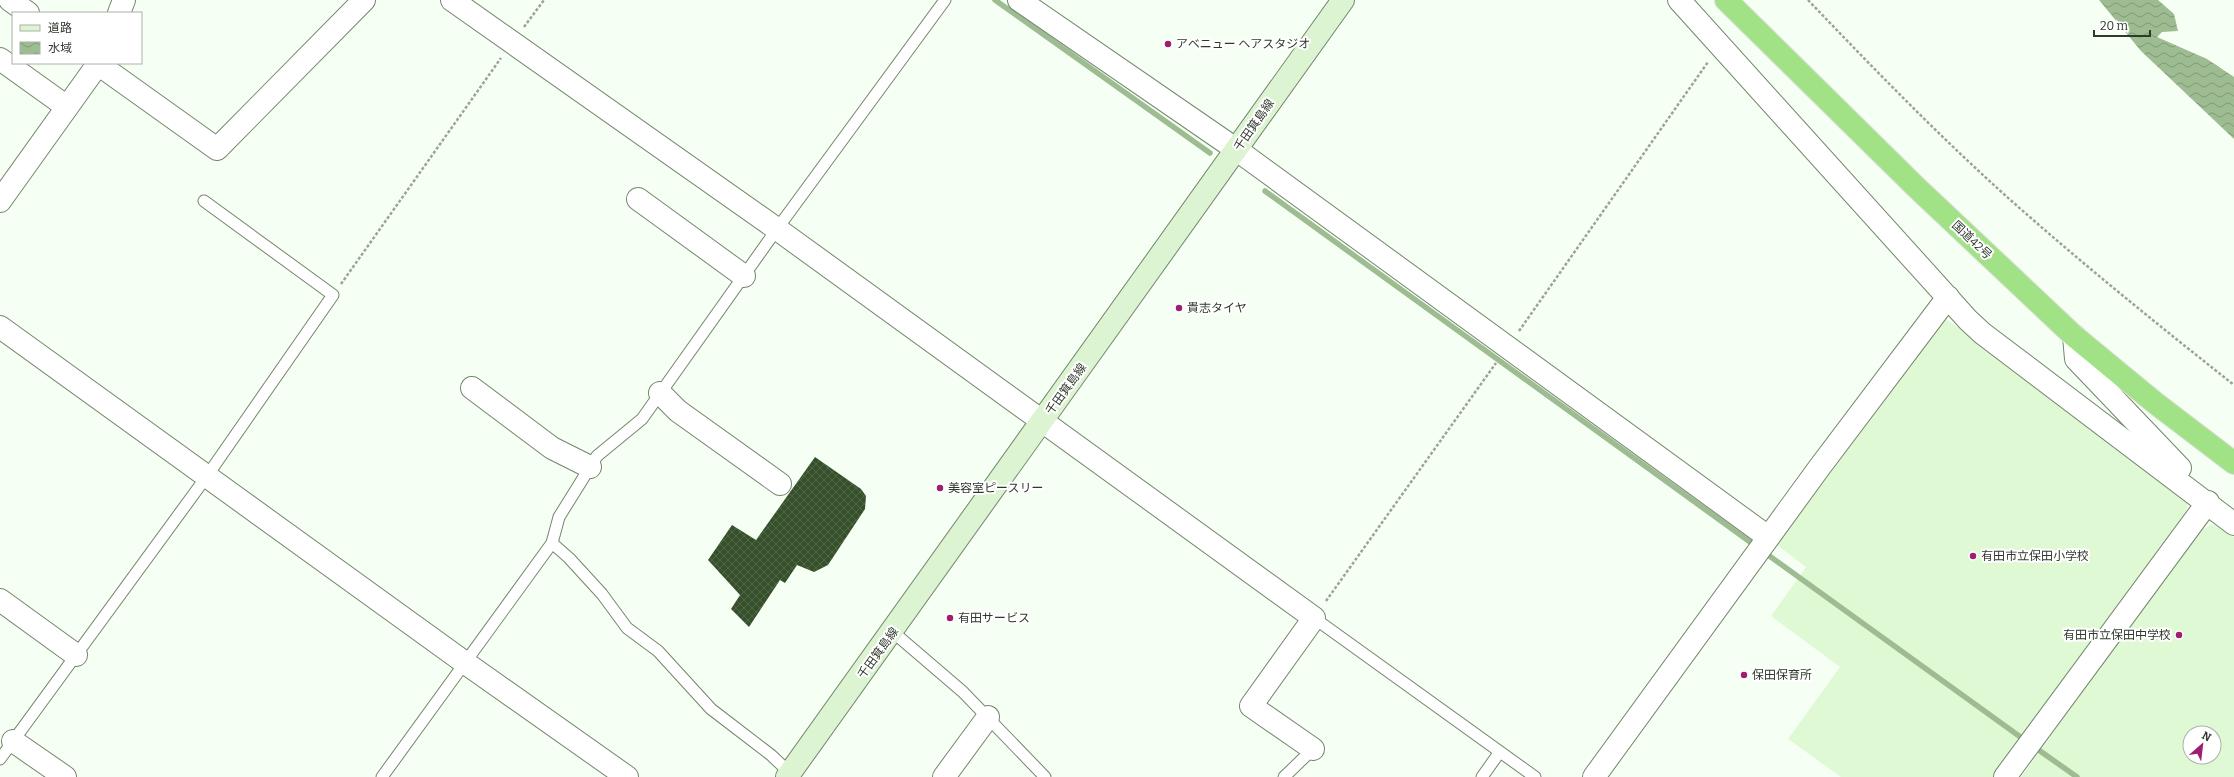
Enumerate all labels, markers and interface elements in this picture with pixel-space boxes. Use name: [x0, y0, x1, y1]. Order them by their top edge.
legend: [12, 12, 142, 64]
scale bar: [2094, 12, 2150, 38]
text: 20 m: [2100, 19, 2129, 33]
text: 道路: [48, 21, 72, 35]
place label: アベニュー ヘアスタジオ: [1176, 37, 1310, 51]
marker: アベニュー ヘアスタジオ: [1163, 39, 1173, 49]
text: 水域: [48, 41, 72, 55]
street label: 千田箕島線: [1231, 96, 1277, 154]
street label: 国道42号: [1949, 218, 1995, 262]
place label: 貴志タイヤ: [1187, 301, 1247, 315]
marker: 貴志タイヤ: [1174, 303, 1184, 313]
street label: 千田箕島線: [1043, 361, 1089, 417]
place label: 美容室ピースリー: [948, 481, 1043, 495]
marker: 美容室ピースリー: [935, 483, 945, 493]
place label: 有田市立保田小学校: [1981, 549, 2089, 563]
marker: 有田市立保田小学校: [1968, 551, 1978, 561]
place label: 有田サービス: [958, 611, 1030, 625]
marker: 有田サービス: [945, 613, 955, 623]
street label: 千田箕島線: [855, 625, 901, 681]
place label: 有田市立保田中学校: [2063, 628, 2171, 642]
marker: 有田市立保田中学校: [2174, 630, 2184, 640]
place label: 保田保育所: [1752, 668, 1812, 682]
marker: 保田保育所: [1739, 670, 1749, 680]
north arrow: [2182, 725, 2222, 765]
text: N: [2200, 729, 2214, 745]

